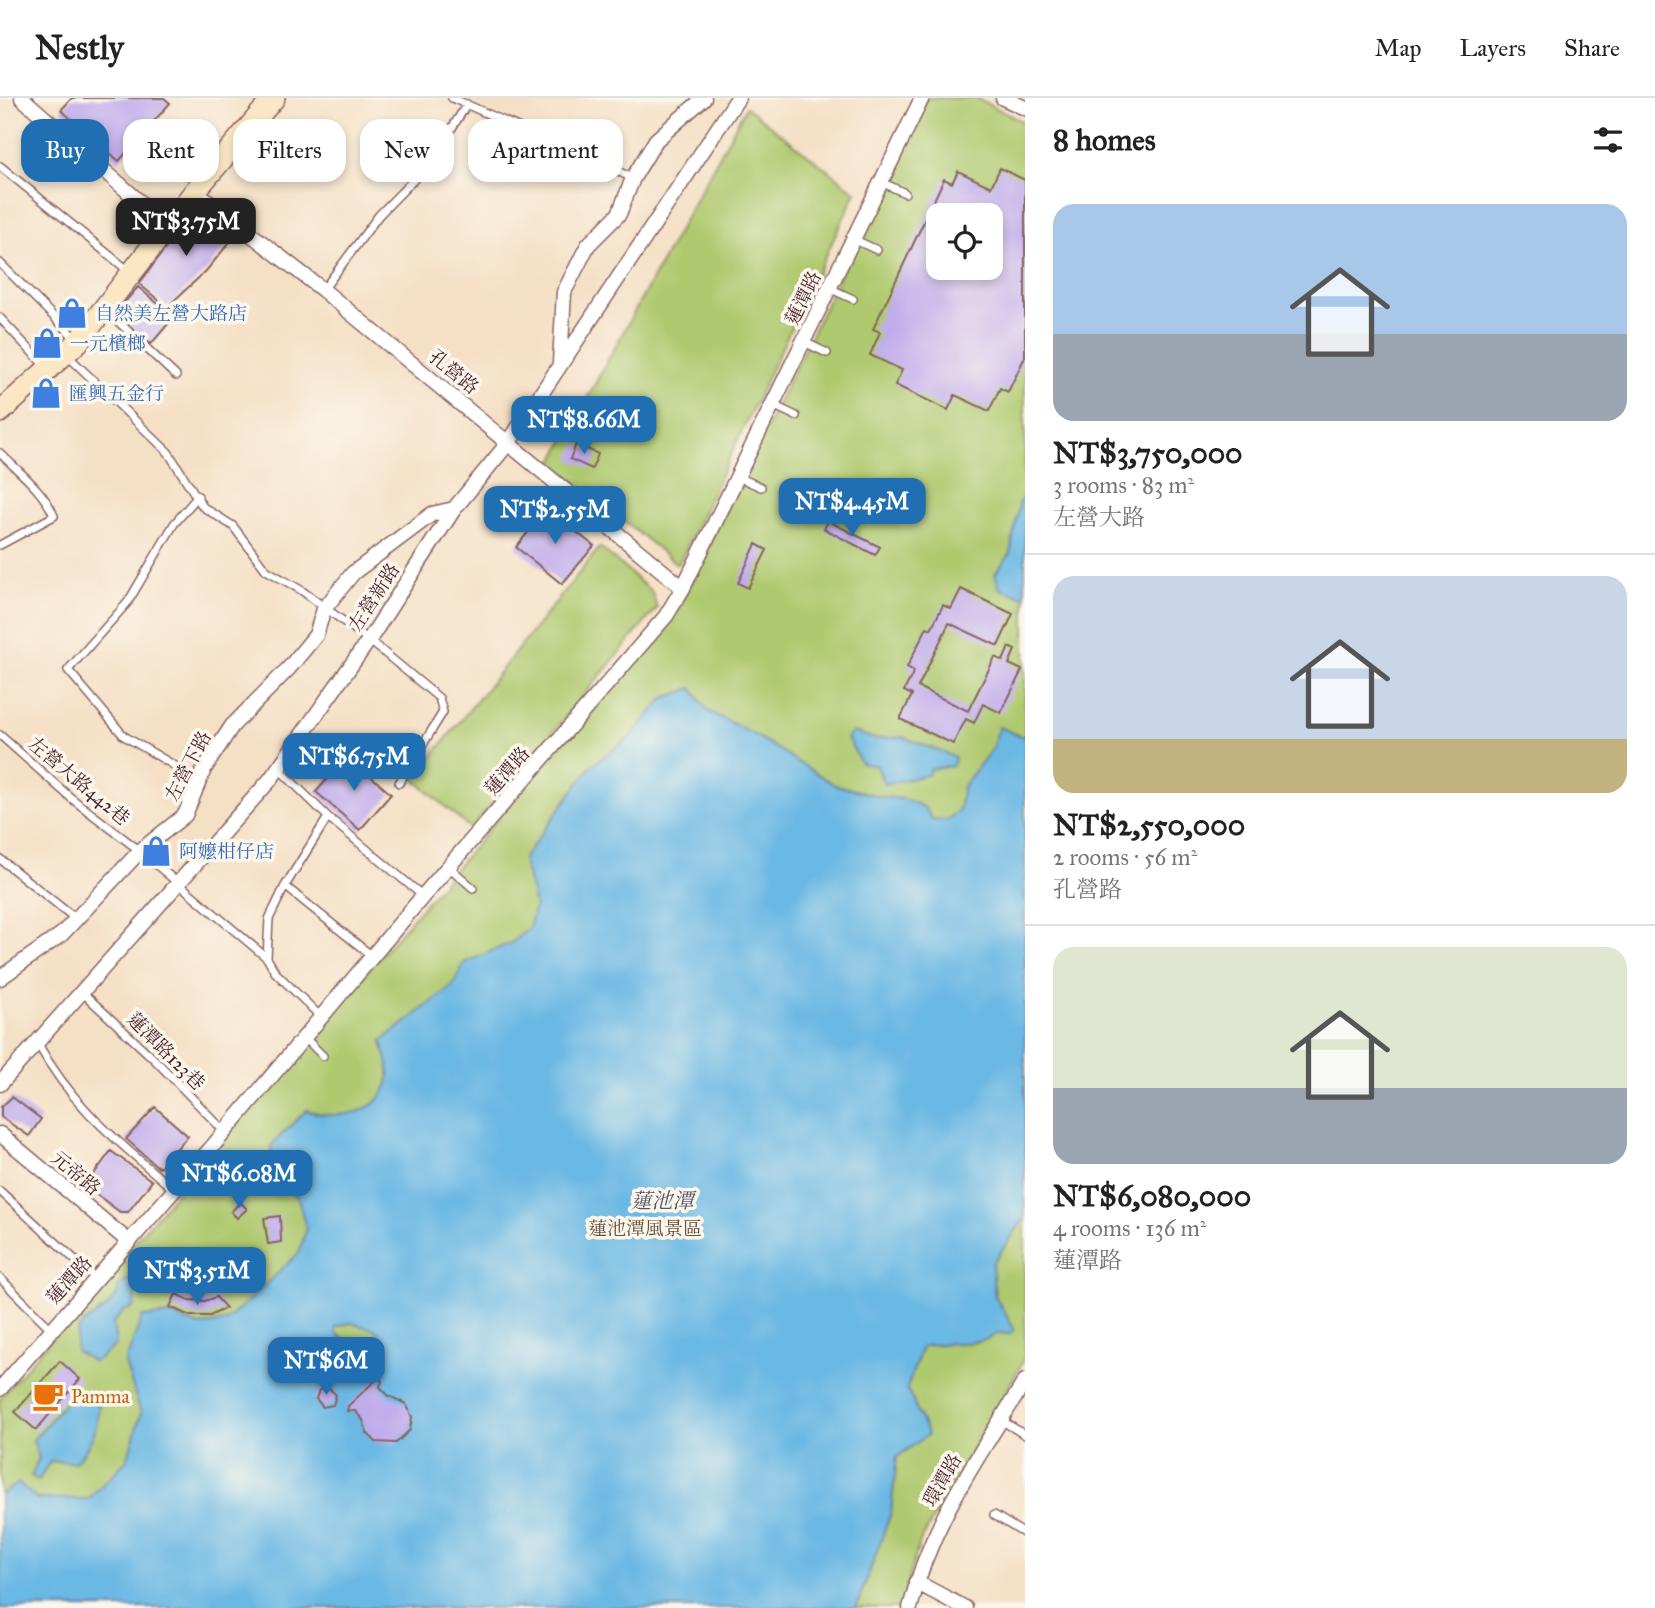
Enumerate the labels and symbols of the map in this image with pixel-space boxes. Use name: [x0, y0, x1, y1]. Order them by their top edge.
pin: NT$3.75M: [114, 198, 258, 258]
street label: 蓮潭路: [780, 267, 826, 329]
shop icon: 自然美左營大路店: [55, 296, 89, 330]
place label: 自然美左營大路店: [95, 302, 247, 325]
shop icon: 一元檳榔: [30, 326, 64, 360]
place label: 一元檳榔: [70, 332, 146, 355]
street label: 孔營路: [425, 345, 483, 399]
shop icon: 匯興五金行: [29, 376, 63, 410]
place label: 匯興五金行: [69, 382, 164, 405]
pin: NT$8.66M: [512, 396, 656, 456]
pin: NT$4.45M: [780, 478, 924, 538]
pin: NT$2.55M: [483, 486, 627, 546]
street label: 左營新路: [344, 559, 404, 635]
street label: 左營下路: [160, 727, 216, 805]
street label: 左營大路442巷: [24, 732, 134, 830]
pin: NT$6.75M: [282, 734, 426, 793]
street label: 蓮潭路: [480, 742, 534, 800]
shop icon: 阿嬤柑仔店: [139, 834, 173, 868]
place label: 阿嬤柑仔店: [179, 840, 274, 863]
street label: 蓮潭路123巷: [122, 1007, 210, 1095]
street label: 元帝路: [47, 1146, 105, 1200]
pin: NT$6.08M: [167, 1150, 311, 1210]
water label: 蓮池潭: [631, 1188, 697, 1214]
park label: 蓮池潭風景區: [588, 1217, 702, 1240]
pin: NT$3.51M: [125, 1248, 269, 1307]
street label: 蓮潭路: [41, 1251, 97, 1309]
pin: NT$6M: [277, 1338, 375, 1397]
cafe icon: Pamma: [31, 1379, 65, 1413]
place label: Pamma: [71, 1385, 130, 1408]
street label: 環潭路: [918, 1450, 966, 1510]

